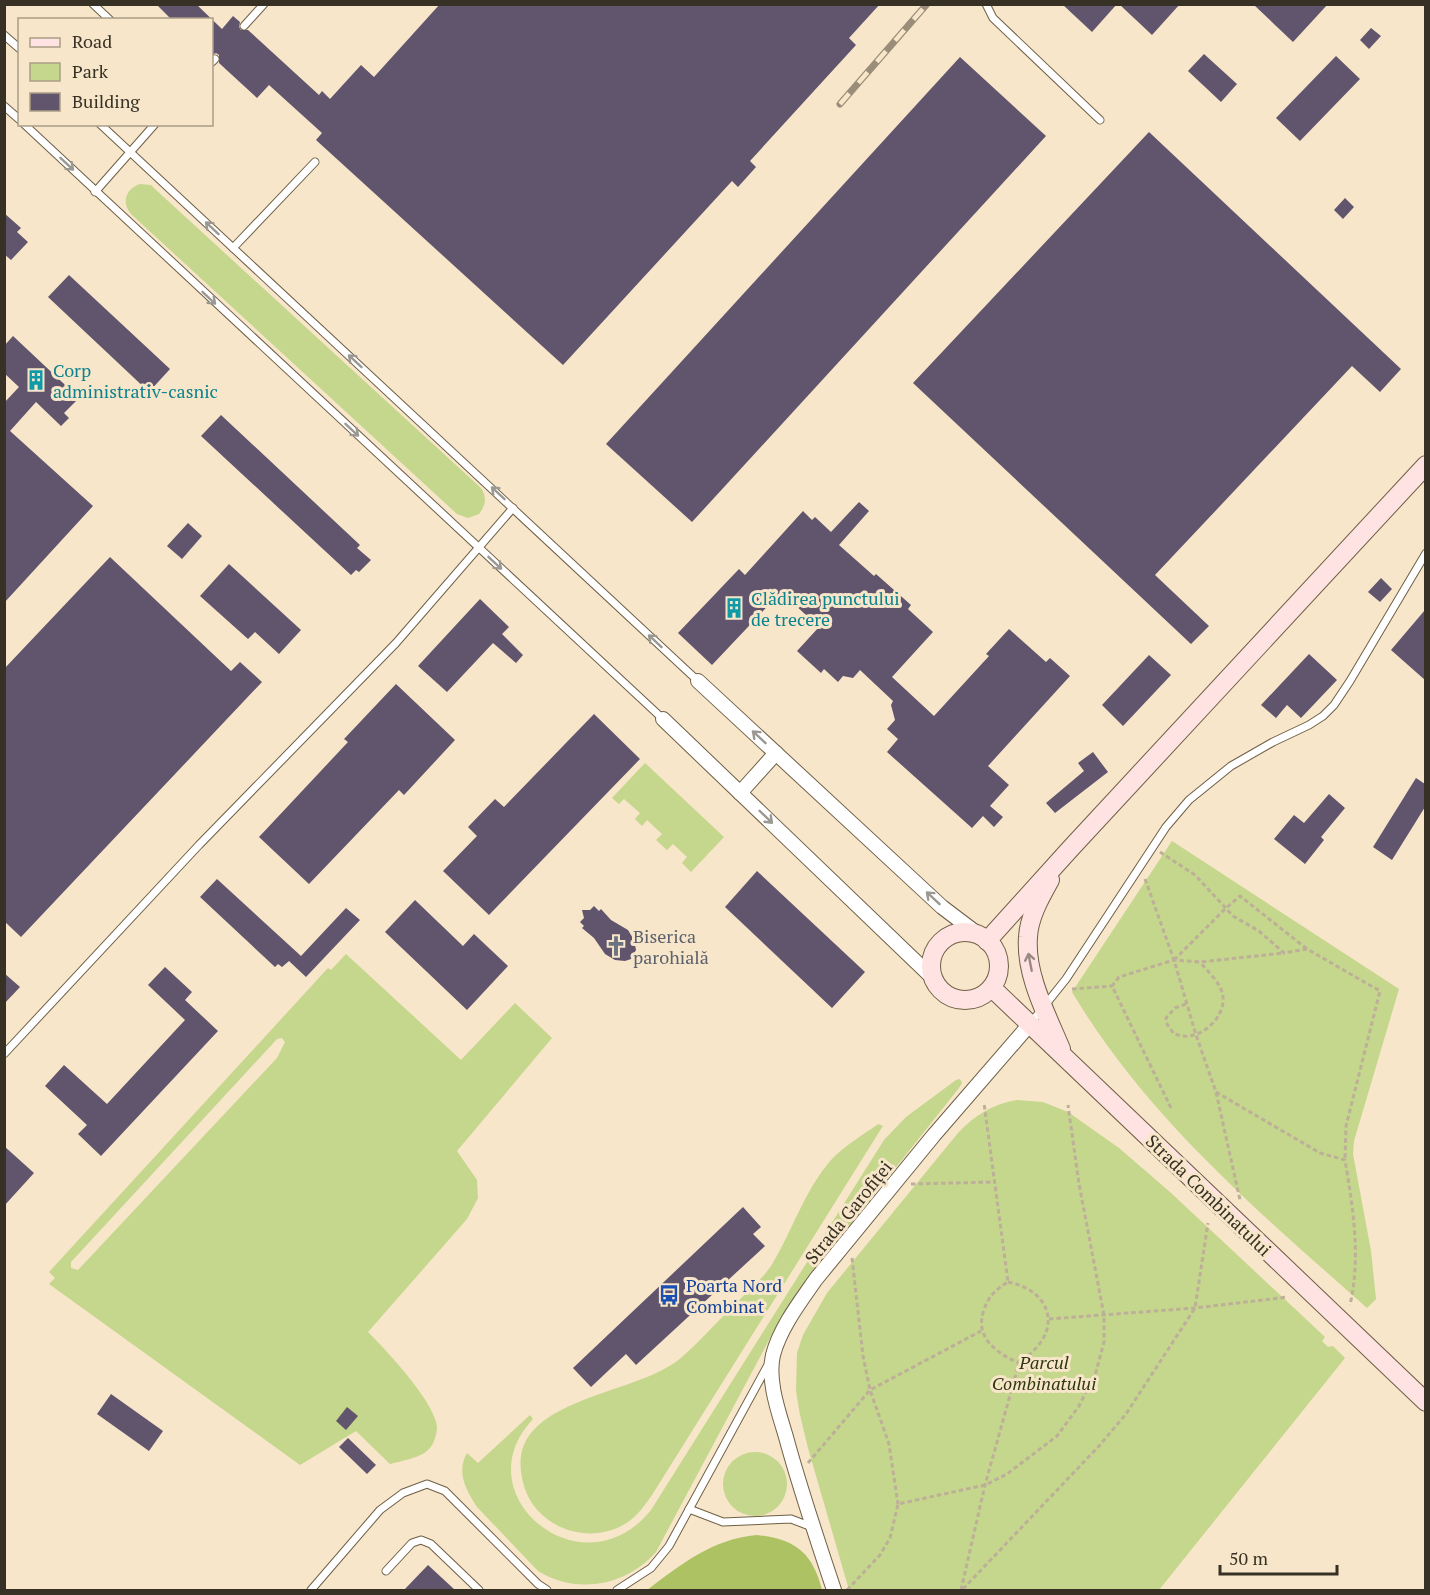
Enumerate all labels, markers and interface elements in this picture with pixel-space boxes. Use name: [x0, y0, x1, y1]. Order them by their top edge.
legend: [18, 18, 213, 126]
text: Road: [72, 29, 112, 53]
text: Park: [72, 59, 109, 83]
text: Building: [72, 89, 140, 113]
one-way arrow: [59, 157, 74, 171]
one-way arrow: [205, 221, 220, 235]
one-way arrow: [202, 291, 217, 305]
one-way arrow: [347, 353, 362, 368]
place label: Corp administrativ-casnic: [53, 358, 218, 403]
building icon: Corp administrativ-casnic: [24, 368, 48, 392]
one-way arrow: [345, 423, 360, 438]
one-way arrow: [490, 486, 505, 500]
one-way arrow: [488, 556, 503, 570]
place label: Clădirea punctului de trecere: [751, 586, 900, 631]
building icon: Clădirea punctului de trecere: [722, 596, 746, 620]
one-way arrow: [648, 634, 663, 648]
one-way arrow: [752, 730, 767, 745]
one-way arrow: [758, 810, 773, 825]
one-way arrow: [926, 891, 941, 905]
place label: Biserica parohială: [633, 924, 709, 969]
church icon: Biserica parohială: [604, 934, 628, 958]
one-way arrow: [1024, 953, 1035, 973]
street label: Strada Combinatului: [1141, 1129, 1277, 1261]
street label: Strada Garofiței: [799, 1155, 897, 1269]
place label: Poarta Nord Combinat: [686, 1273, 782, 1318]
bus stop icon: Poarta Nord Combinat: [657, 1283, 681, 1307]
park label: Parcul Combinatului: [992, 1350, 1096, 1395]
scale bar: [1220, 1538, 1337, 1576]
text: 50 m: [1229, 1546, 1269, 1570]

